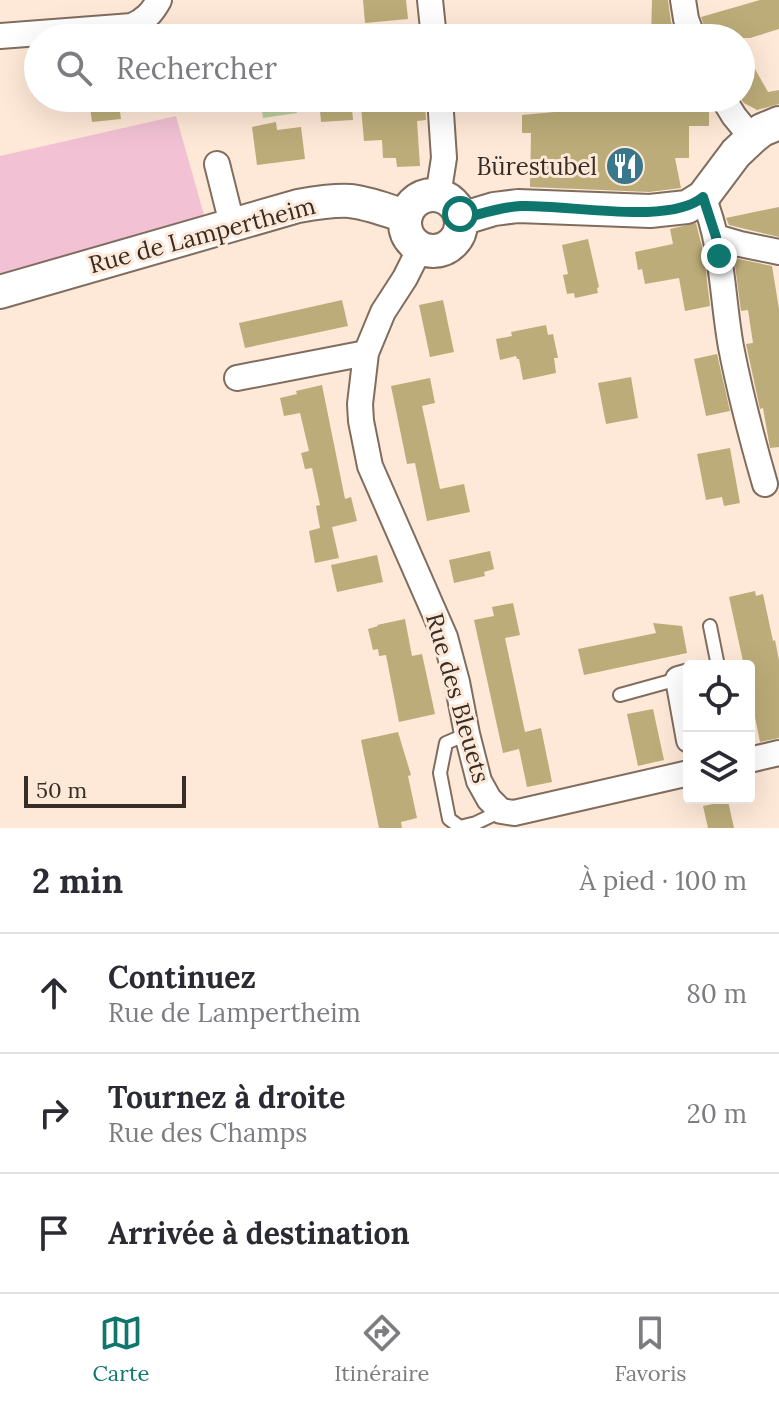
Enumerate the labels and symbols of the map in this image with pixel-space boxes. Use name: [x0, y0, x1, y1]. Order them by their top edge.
restaurant icon: Bürestubel: [604, 145, 646, 187]
place label: Bürestubel: [476, 151, 597, 182]
street label: Rue de Lampertheim: [85, 190, 319, 280]
route start: [442, 196, 478, 232]
route end: [701, 238, 737, 274]
street label: Rue des Bleuets: [419, 609, 497, 787]
scale bar: [24, 772, 186, 808]

